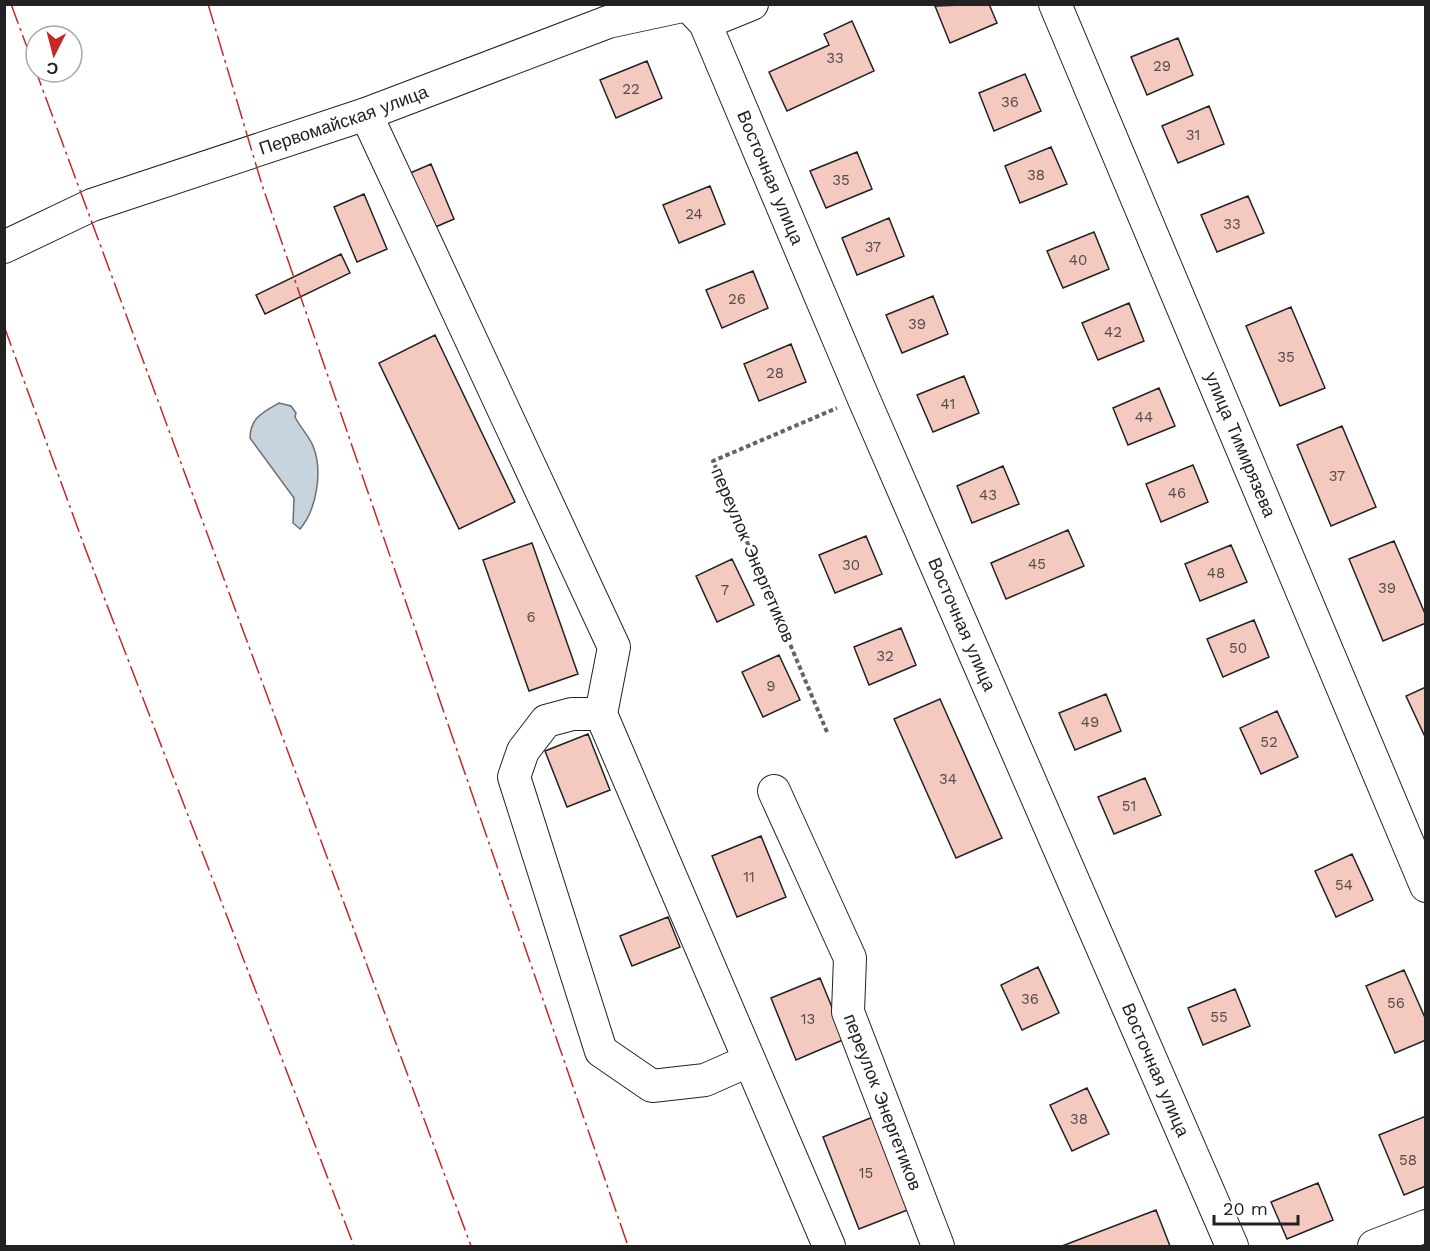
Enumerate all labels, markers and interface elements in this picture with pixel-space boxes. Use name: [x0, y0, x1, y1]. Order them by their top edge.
north arrow: [24, 24, 84, 84]
house number: 33: [826, 49, 844, 67]
house number: 29: [1153, 57, 1171, 75]
text: С: [45, 58, 59, 78]
street label: Первомайская улица: [256, 80, 432, 159]
house number: 22: [622, 80, 640, 98]
house number: 36: [1001, 93, 1019, 111]
street label: Восточная улица: [733, 107, 809, 248]
house number: 31: [1186, 126, 1200, 144]
house number: 38: [1027, 166, 1045, 184]
house number: 35: [832, 171, 850, 189]
house number: 24: [685, 205, 703, 223]
house number: 33: [1223, 215, 1241, 233]
house number: 37: [865, 238, 881, 256]
house number: 40: [1069, 251, 1087, 269]
house number: 26: [728, 290, 746, 308]
house number: 39: [908, 315, 926, 333]
house number: 42: [1104, 323, 1122, 341]
house number: 35: [1277, 348, 1295, 366]
house number: 28: [766, 364, 784, 382]
street label: улица Тимирязева: [1201, 369, 1281, 521]
house number: 41: [941, 395, 955, 413]
house number: 44: [1135, 408, 1153, 426]
street label: переулок Энергетиков: [707, 464, 800, 645]
house number: 37: [1329, 467, 1345, 485]
house number: 46: [1168, 484, 1186, 502]
house number: 43: [979, 486, 997, 504]
street label: Восточная улица: [924, 554, 1001, 695]
house number: 45: [1028, 555, 1046, 573]
house number: 30: [842, 556, 860, 574]
house number: 48: [1207, 564, 1225, 582]
house number: 39: [1378, 579, 1396, 597]
house number: 7: [721, 581, 729, 599]
house number: 6: [526, 608, 536, 626]
house number: 50: [1229, 639, 1247, 657]
house number: 32: [876, 647, 894, 665]
house number: 9: [766, 677, 776, 695]
house number: 49: [1081, 713, 1099, 731]
house number: 52: [1260, 733, 1278, 751]
house number: 34: [939, 770, 957, 788]
house number: 51: [1122, 797, 1136, 815]
house number: 11: [743, 868, 755, 886]
house number: 54: [1335, 876, 1353, 894]
house number: 36: [1021, 990, 1039, 1008]
house number: 56: [1387, 994, 1405, 1012]
street label: Восточная улица: [1118, 1000, 1195, 1141]
house number: 55: [1210, 1008, 1228, 1026]
house number: 13: [801, 1010, 815, 1028]
street label: переулок Энергетиков: [840, 1011, 927, 1193]
house number: 38: [1070, 1110, 1088, 1128]
house number: 58: [1399, 1151, 1417, 1169]
house number: 15: [859, 1164, 873, 1182]
scale bar: [1214, 1188, 1298, 1226]
text: 20 m: [1223, 1198, 1268, 1219]

